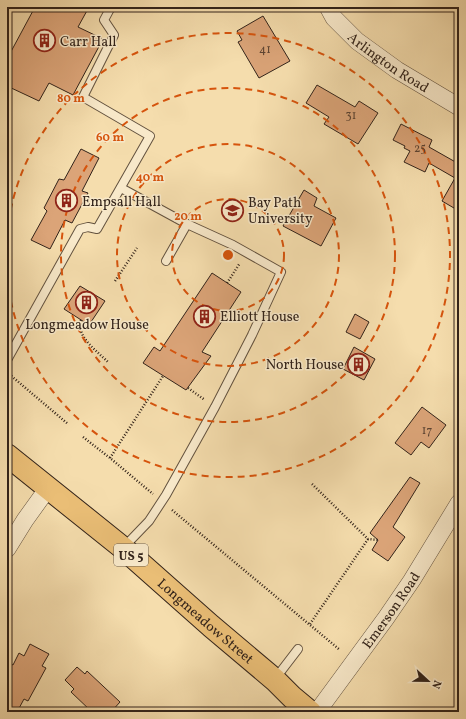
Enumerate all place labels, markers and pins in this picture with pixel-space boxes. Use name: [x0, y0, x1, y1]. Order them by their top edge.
building icon: Carr Hall: [31, 28, 57, 54]
place label: Carr Hall: [60, 33, 117, 52]
building icon: Empsall Hall: [53, 188, 79, 214]
place label: Empsall Hall: [82, 193, 161, 212]
place label: Bay Path University: [248, 194, 313, 229]
school or university icon: Bay Path University: [220, 197, 246, 223]
centre of rings: [221, 248, 235, 262]
building icon: Longmeadow House: [74, 289, 100, 315]
building icon: Elliott House: [191, 303, 217, 329]
place label: Elliott House: [220, 308, 300, 327]
place label: Longmeadow House: [25, 316, 149, 335]
building icon: North House: [346, 351, 372, 377]
place label: North House: [266, 356, 344, 375]

